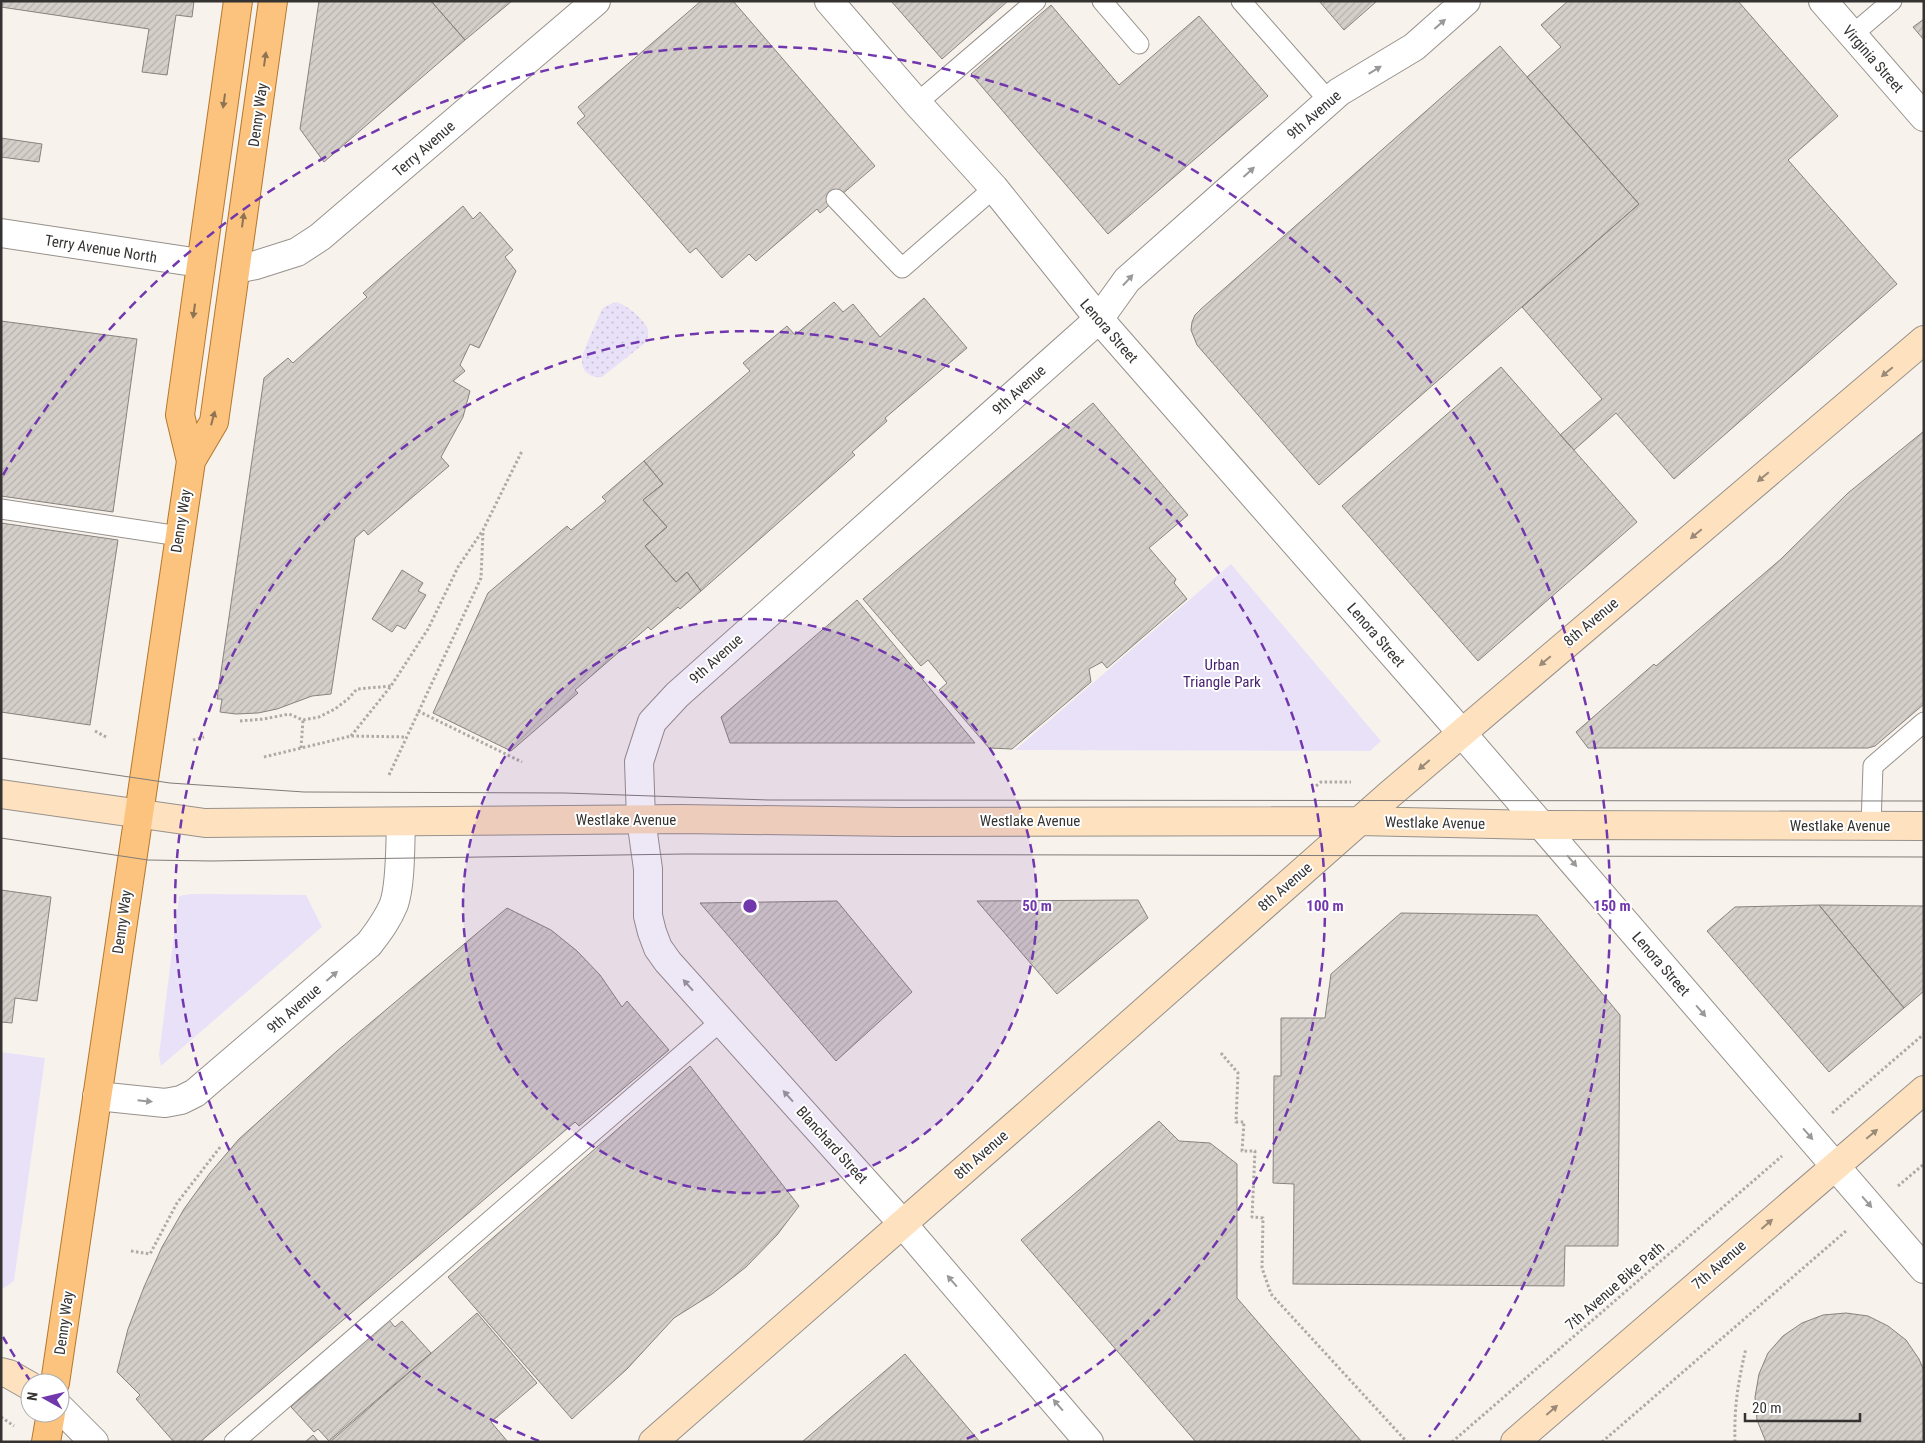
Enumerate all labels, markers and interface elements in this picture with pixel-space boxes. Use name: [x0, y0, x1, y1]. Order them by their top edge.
one-way arrow: [1433, 18, 1445, 30]
street label: Virginia Street: [1839, 22, 1907, 96]
one-way arrow: [262, 51, 270, 67]
one-way arrow: [1368, 66, 1383, 74]
street label: Denny Way: [245, 82, 271, 148]
street label: 9th Avenue: [1283, 87, 1345, 143]
one-way arrow: [220, 94, 228, 110]
street label: Terry Avenue: [389, 117, 459, 181]
one-way arrow: [1243, 166, 1255, 178]
one-way arrow: [239, 212, 247, 228]
street label: Terry Avenue North: [44, 231, 158, 267]
one-way arrow: [1123, 274, 1134, 287]
street label: Lenora Street: [1076, 295, 1142, 367]
one-way arrow: [189, 304, 197, 320]
street label: 9th Avenue: [989, 361, 1049, 419]
one-way arrow: [1880, 366, 1893, 377]
one-way arrow: [209, 410, 217, 426]
one-way arrow: [1757, 471, 1769, 483]
street label: Denny Way: [167, 488, 195, 554]
one-way arrow: [1689, 528, 1702, 539]
street label: 8th Avenue: [1560, 594, 1622, 650]
street label: Lenora Street: [1343, 599, 1409, 671]
street label: 9th Avenue: [686, 630, 746, 688]
park label: Urban Triangle Park: [1183, 656, 1261, 691]
one-way arrow: [1539, 656, 1552, 667]
one-way arrow: [1418, 759, 1431, 770]
street label: Westlake Avenue: [576, 811, 676, 829]
street label: Westlake Avenue: [980, 812, 1080, 830]
street label: Westlake Avenue: [1385, 813, 1485, 833]
street label: Westlake Avenue: [1790, 817, 1890, 835]
one-way arrow: [1567, 855, 1578, 868]
street label: 8th Avenue: [1254, 859, 1316, 915]
street label: Denny Way: [109, 889, 135, 955]
centre of rings: [741, 897, 759, 915]
text: 50 m: [1022, 897, 1052, 915]
text: 100 m: [1306, 897, 1344, 915]
text: 150 m: [1593, 897, 1631, 915]
street label: Lenora Street: [1628, 928, 1694, 1000]
one-way arrow: [326, 970, 339, 981]
one-way arrow: [682, 979, 694, 991]
street label: 9th Avenue: [263, 981, 325, 1037]
one-way arrow: [1696, 1004, 1707, 1017]
one-way arrow: [782, 1090, 794, 1102]
one-way arrow: [138, 1097, 154, 1105]
street label: Blanchard Street: [793, 1103, 871, 1187]
street label: 8th Avenue: [950, 1127, 1012, 1183]
one-way arrow: [1802, 1127, 1813, 1140]
one-way arrow: [1865, 1128, 1877, 1140]
one-way arrow: [1861, 1196, 1872, 1209]
one-way arrow: [1761, 1218, 1773, 1230]
street label: 7th Avenue: [1688, 1237, 1750, 1293]
street label: 7th Avenue Bike Path: [1562, 1238, 1668, 1334]
one-way arrow: [946, 1276, 958, 1288]
street label: Denny Way: [51, 1290, 77, 1356]
north arrow: [20, 1373, 70, 1423]
scale bar: [1745, 1390, 1860, 1422]
text: N: [24, 1391, 41, 1402]
one-way arrow: [1052, 1398, 1063, 1411]
text: 20 m: [1752, 1399, 1782, 1417]
one-way arrow: [1546, 1404, 1558, 1416]

